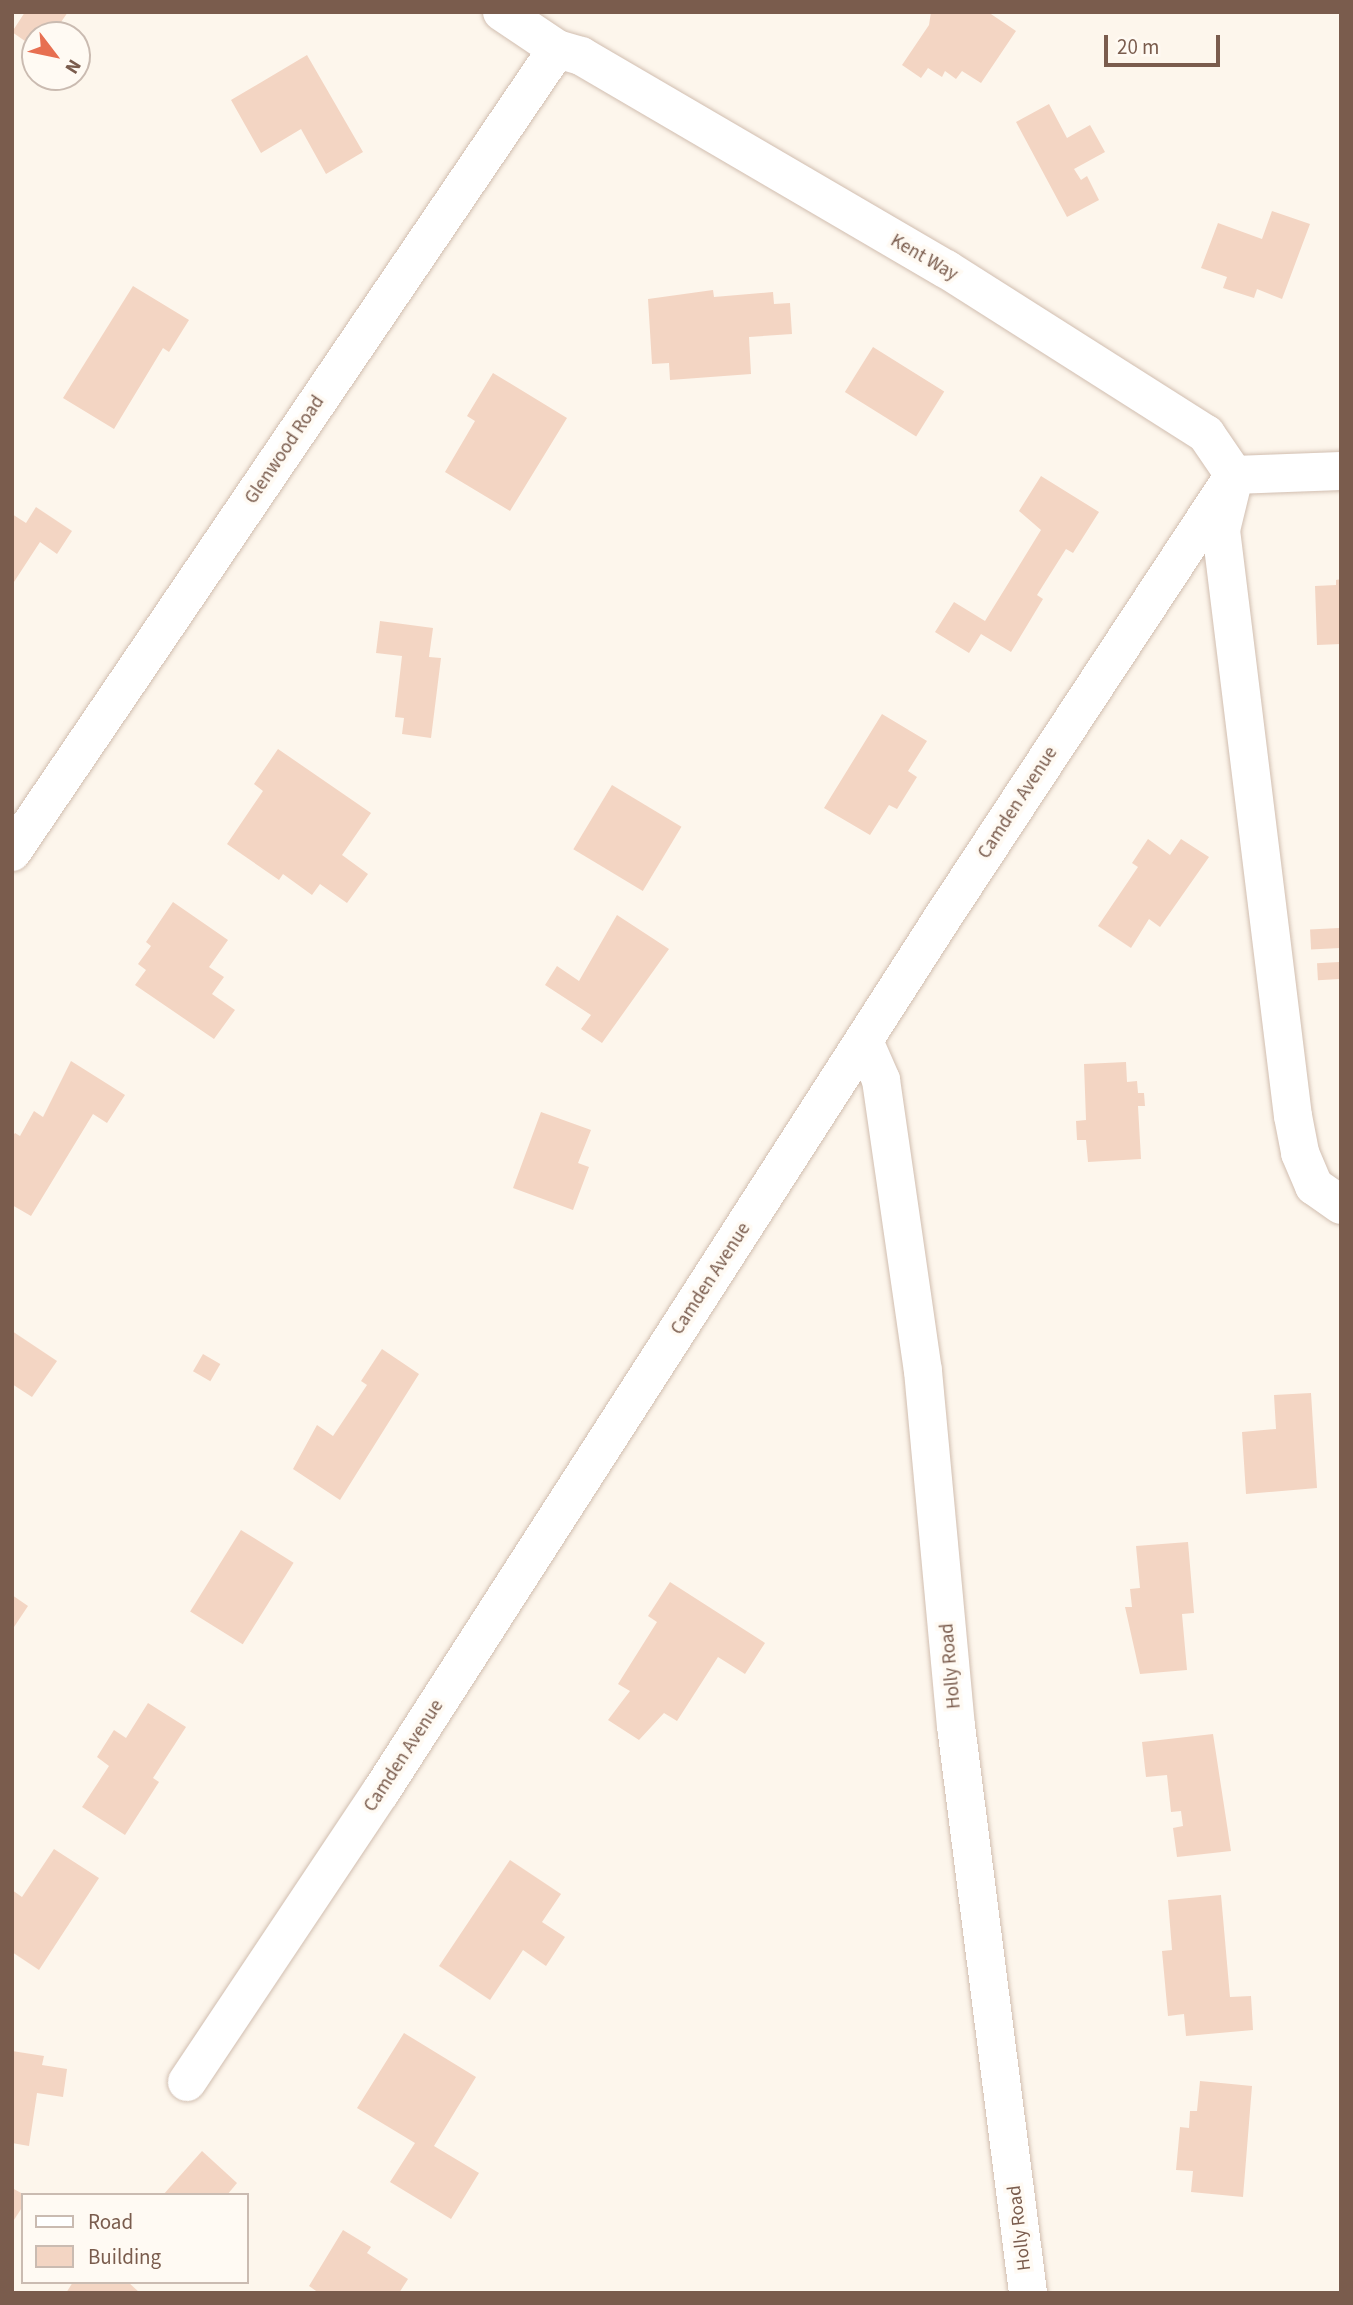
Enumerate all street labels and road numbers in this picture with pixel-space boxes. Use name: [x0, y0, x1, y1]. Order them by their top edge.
street label: Kent Way: [886, 230, 962, 286]
street label: Glenwood Road: [240, 392, 330, 508]
street label: Camden Avenue: [973, 743, 1063, 863]
street label: Camden Avenue: [666, 1219, 756, 1339]
street label: Holly Road: [936, 1622, 966, 1710]
street label: Camden Avenue: [359, 1696, 449, 1816]
street label: Holly Road: [1003, 2184, 1037, 2272]

